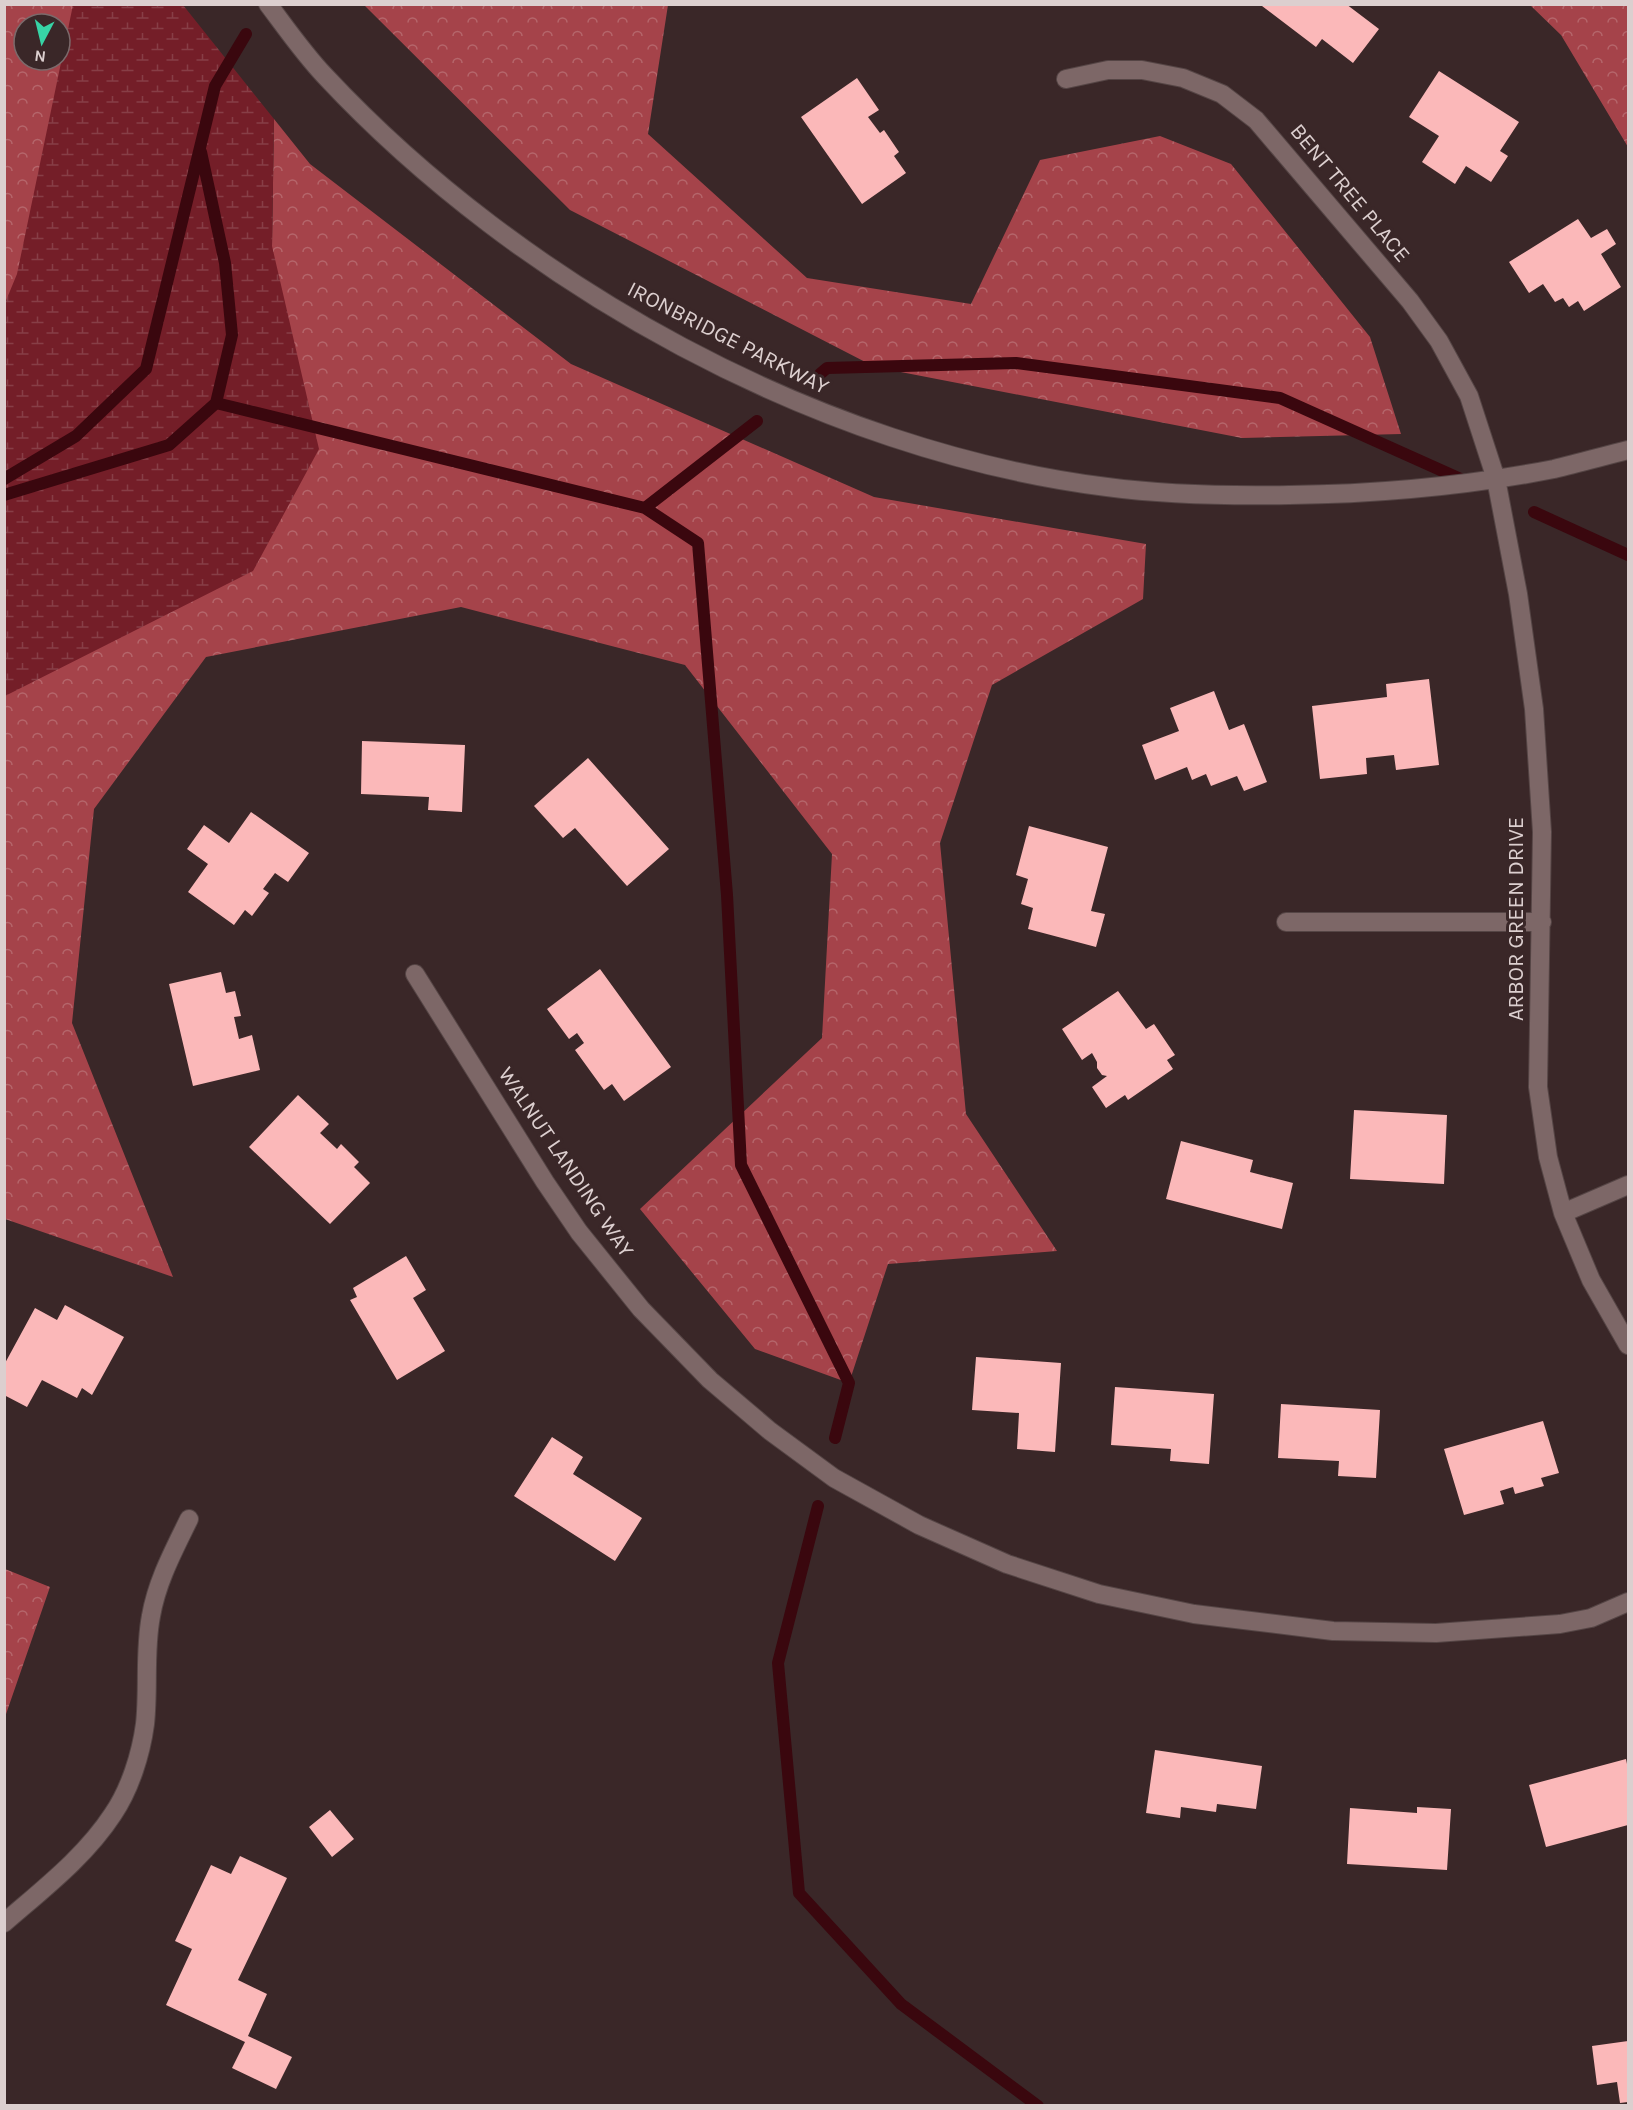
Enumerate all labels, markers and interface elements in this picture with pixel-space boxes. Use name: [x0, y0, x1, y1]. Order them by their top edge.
north arrow: [12, 12, 72, 72]
text: N: [33, 46, 47, 67]
street label: BENT TREE PLACE: [1285, 118, 1415, 268]
street label: IRONBRIDGE PARKWAY: [623, 276, 833, 400]
street label: ARBOR GREEN DRIVE: [1503, 817, 1529, 1021]
street label: WALNUT LANDING WAY: [493, 1062, 639, 1262]

